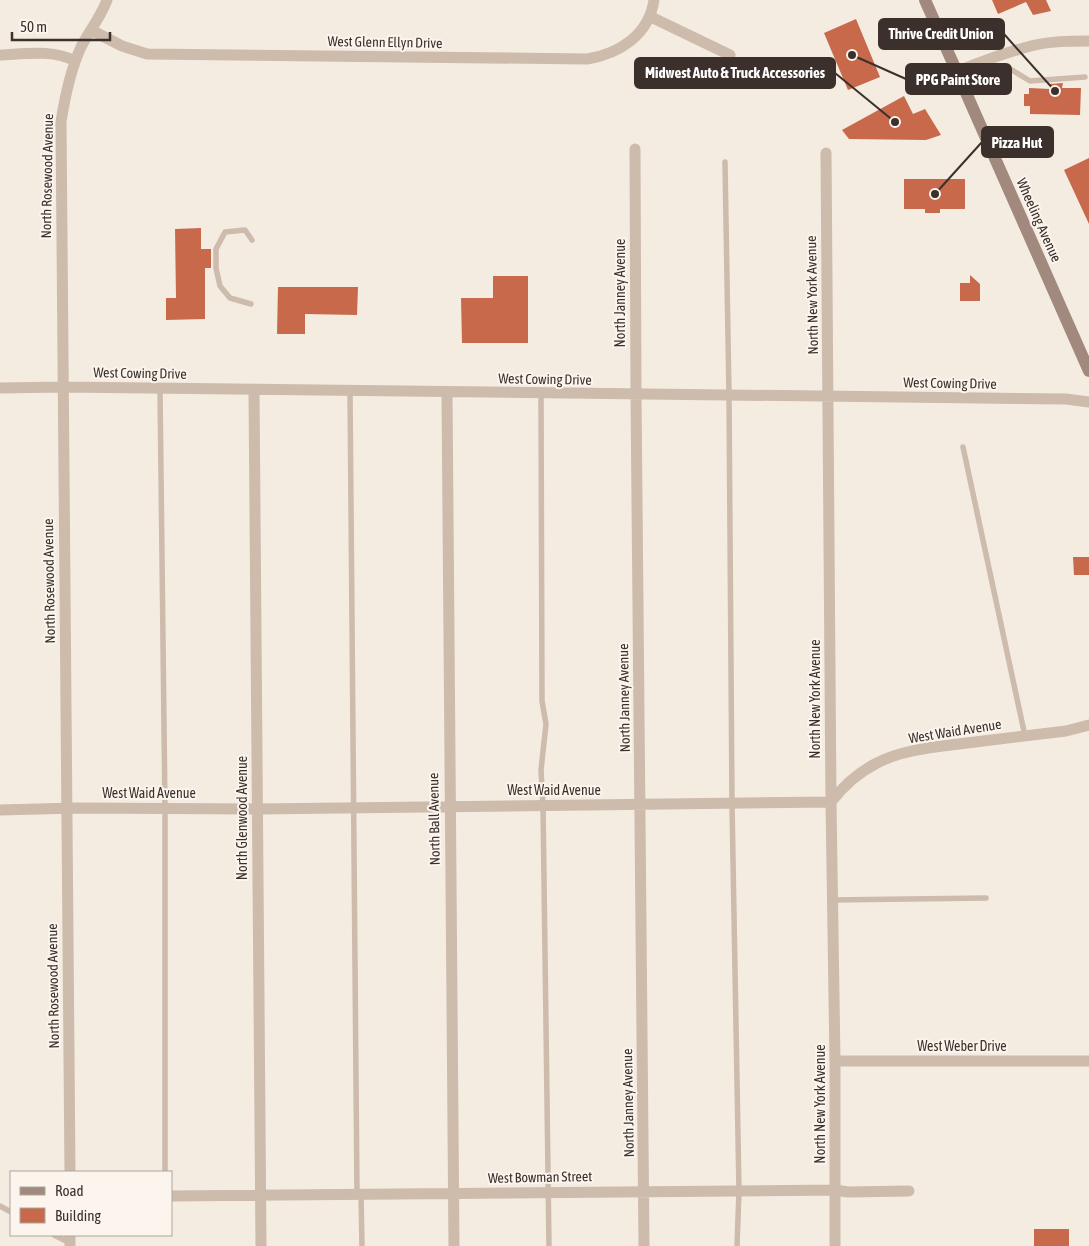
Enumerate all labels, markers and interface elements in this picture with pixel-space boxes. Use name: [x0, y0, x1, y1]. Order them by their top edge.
scale bar: [12, 10, 110, 42]
text: 50 m: [20, 18, 47, 35]
callout: Thrive Credit Union: [879, 19, 1004, 49]
text: Thrive Credit Union: [888, 25, 994, 42]
street label: West Glenn Ellyn Drive: [328, 33, 442, 51]
callout: Midwest Auto & Truck Accessories: [635, 58, 835, 88]
text: Midwest Auto & Truck Accessories: [645, 64, 826, 81]
callout: PPG Paint Store: [906, 64, 1011, 94]
text: PPG Paint Store: [916, 71, 1000, 88]
street label: North Rosewood Avenue: [38, 113, 56, 239]
callout: Pizza Hut: [982, 127, 1053, 157]
text: Pizza Hut: [992, 134, 1043, 151]
street label: Wheeling Avenue: [1013, 176, 1065, 264]
street label: North New York Avenue: [803, 235, 821, 355]
street label: North Janney Avenue: [612, 239, 628, 347]
street label: West Cowing Drive: [93, 364, 187, 382]
street label: West Cowing Drive: [498, 370, 592, 388]
street label: West Cowing Drive: [903, 374, 997, 392]
street label: North Rosewood Avenue: [40, 518, 58, 644]
street label: North New York Avenue: [807, 639, 823, 759]
street label: North Janney Avenue: [615, 643, 633, 753]
street label: West Waid Avenue: [907, 716, 1003, 746]
street label: North Glenwood Avenue: [234, 756, 250, 880]
street label: North Ball Avenue: [425, 772, 443, 866]
street label: West Waid Avenue: [507, 782, 601, 798]
street label: West Waid Avenue: [102, 785, 196, 801]
street label: North Rosewood Avenue: [44, 923, 62, 1049]
street label: West Weber Drive: [917, 1038, 1007, 1054]
street label: North New York Avenue: [812, 1044, 828, 1164]
street label: North Janney Avenue: [619, 1048, 637, 1158]
street label: West Bowman Street: [488, 1168, 592, 1186]
legend: [10, 1171, 172, 1236]
text: Road: [55, 1182, 84, 1199]
text: Building: [55, 1207, 101, 1224]

